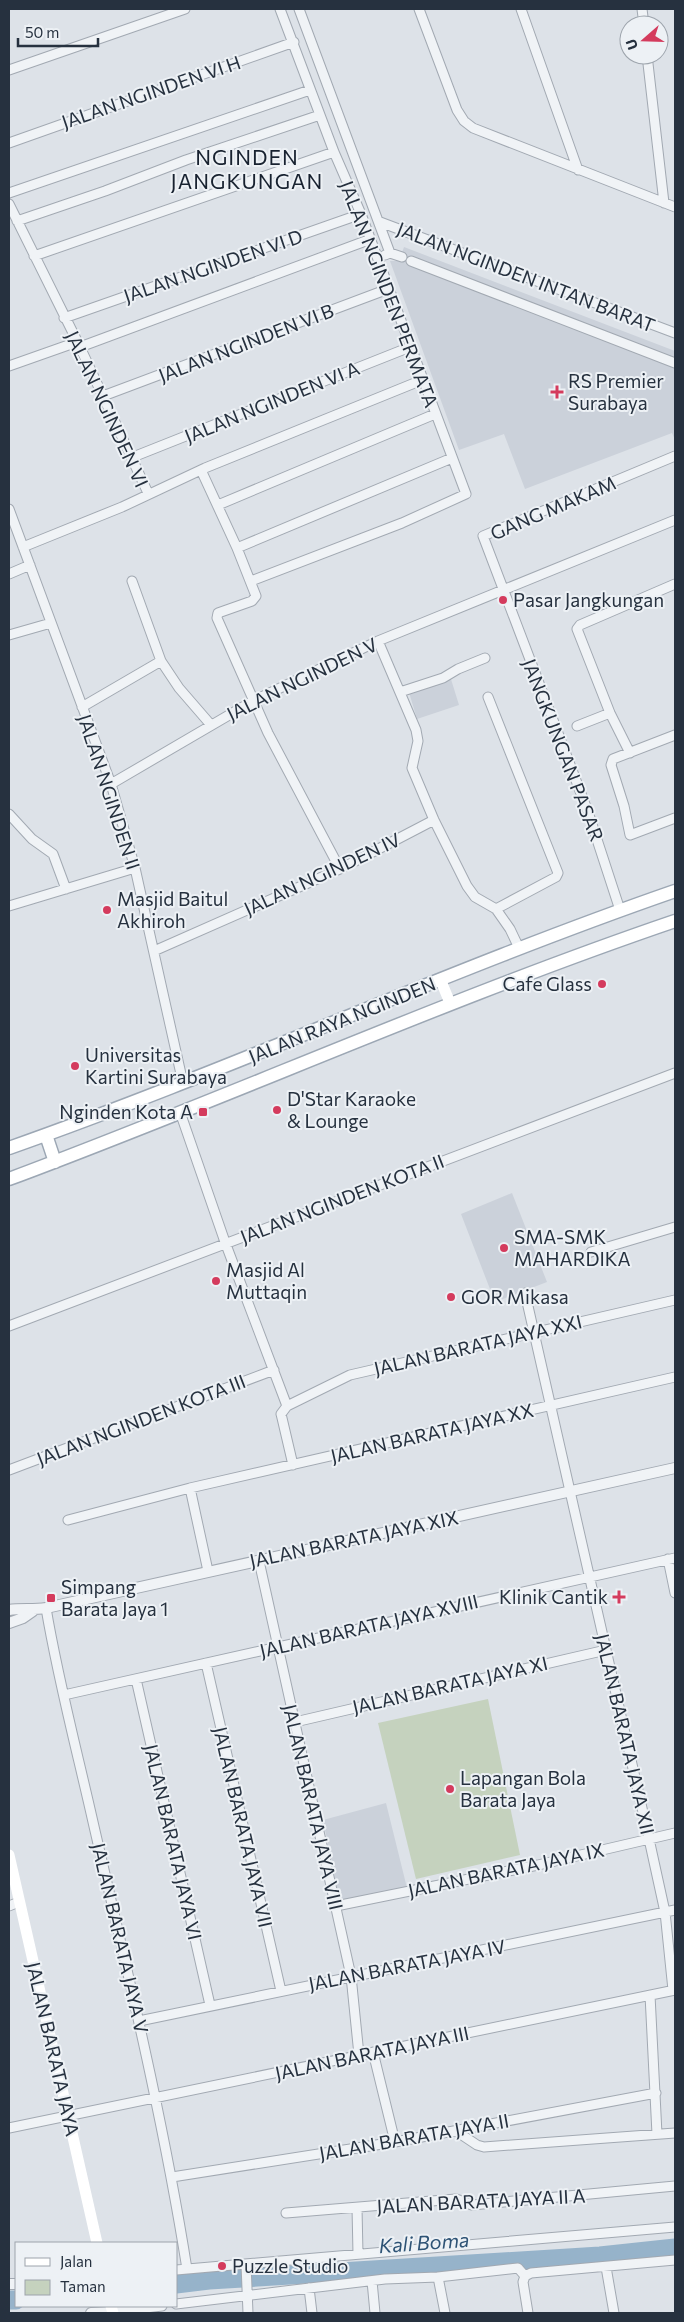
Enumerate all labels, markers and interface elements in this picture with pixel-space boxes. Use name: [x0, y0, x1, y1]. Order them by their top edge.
scale bar: [18, 15, 98, 47]
north arrow: [619, 15, 669, 65]
text: 50 m: [25, 23, 59, 41]
text: U: [622, 37, 641, 52]
street label: JALAN NGINDEN VI H: [58, 50, 243, 133]
district label: NGINDEN JANGKUNGAN: [171, 144, 323, 193]
street label: JALAN NGINDEN PERMATA: [336, 177, 443, 410]
street label: JALAN NGINDEN INTAN BARAT: [394, 217, 658, 336]
street label: JALAN NGINDEN VI D: [120, 224, 305, 307]
street label: JALAN NGINDEN VI B: [155, 298, 337, 387]
street label: JALAN NGINDEN VI: [61, 327, 154, 491]
street label: JALAN NGINDEN VI A: [181, 356, 363, 447]
place label: RS Premier Surabaya: [568, 369, 664, 414]
marker: RS Premier Surabaya: [550, 385, 564, 399]
street label: GANG MAKAM: [487, 471, 619, 544]
place label: Pasar Jangkungan: [513, 588, 664, 611]
marker: Pasar Jangkungan: [497, 594, 509, 606]
street label: JALAN NGINDEN V: [223, 632, 381, 725]
street label: JANGKUNGAN PASAR: [518, 655, 609, 845]
street label: JALAN NGINDEN II: [73, 711, 145, 873]
street label: JALAN NGINDEN IV: [240, 827, 404, 920]
place label: Masjid Baitul Akhiroh: [117, 887, 228, 932]
marker: Masjid Baitul Akhiroh: [101, 904, 113, 916]
street label: JALAN RAYA NGINDEN: [245, 971, 439, 1068]
place label: Cafe Glass: [502, 972, 592, 995]
marker: Cafe Glass: [596, 978, 608, 990]
place label: Universitas Kartini Surabaya: [85, 1043, 227, 1088]
marker: Universitas Kartini Surabaya: [69, 1060, 81, 1072]
place label: D'Star Karaoke & Lounge: [287, 1087, 416, 1132]
place label: Nginden Kota A: [59, 1100, 193, 1123]
marker: D'Star Karaoke & Lounge: [271, 1104, 283, 1116]
marker: Nginden Kota A: [197, 1106, 209, 1118]
street label: JALAN NGINDEN KOTA II: [237, 1149, 447, 1248]
place label: SMA-SMK MAHARDIKA: [514, 1225, 631, 1270]
marker: SMA-SMK MAHARDIKA: [498, 1242, 510, 1254]
place label: Masjid Al Muttaqin: [226, 1258, 307, 1303]
marker: Masjid Al Muttaqin: [210, 1275, 222, 1287]
place label: GOR Mikasa: [461, 1285, 569, 1308]
marker: GOR Mikasa: [445, 1291, 457, 1303]
street label: JALAN BARATA JAYA XXI: [372, 1309, 584, 1380]
street label: JALAN NGINDEN KOTA III: [33, 1369, 249, 1470]
street label: JALAN BARATA JAYA XX: [328, 1398, 536, 1467]
street label: JALAN BARATA JAYA XIX: [247, 1505, 461, 1572]
place label: Simpang Barata Jaya 1: [61, 1575, 169, 1620]
place label: Klinik Cantik: [499, 1585, 608, 1608]
street label: JALAN BARATA JAYA XVIII: [257, 1589, 480, 1662]
marker: Klinik Cantik: [612, 1590, 626, 1604]
marker: Simpang Barata Jaya 1: [45, 1592, 57, 1604]
street label: JALAN BARATA JAYA XII: [591, 1631, 660, 1836]
street label: JALAN BARATA JAYA XI: [350, 1651, 550, 1718]
street label: JALAN BARATA JAYA VIII: [279, 1702, 348, 1912]
street label: JALAN BARATA JAYA VII: [209, 1724, 278, 1930]
street label: JALAN BARATA JAYA VI: [140, 1742, 207, 1942]
place label: Lapangan Bola Barata Jaya: [460, 1766, 586, 1811]
marker: Lapangan Bola Barata Jaya: [444, 1783, 456, 1795]
street label: JALAN BARATA JAYA IX: [406, 1837, 606, 1902]
street label: JALAN BARATA JAYA V: [87, 1840, 154, 2035]
street label: JALAN BARATA JAYA IV: [306, 1934, 507, 1995]
street label: JALAN BARATA JAYA: [22, 1960, 85, 2138]
street label: JALAN BARATA JAYA III: [273, 2021, 471, 2084]
street label: JALAN BARATA JAYA II: [317, 2108, 511, 2165]
street label: JALAN BARATA JAYA II A: [376, 2184, 586, 2217]
water label: Kali Boma: [378, 2227, 470, 2257]
legend: [15, 2242, 178, 2307]
text: Jalan: [60, 2252, 92, 2270]
place label: Puzzle Studio: [232, 2254, 348, 2277]
marker: Puzzle Studio: [216, 2260, 228, 2272]
text: Taman: [60, 2277, 106, 2295]

